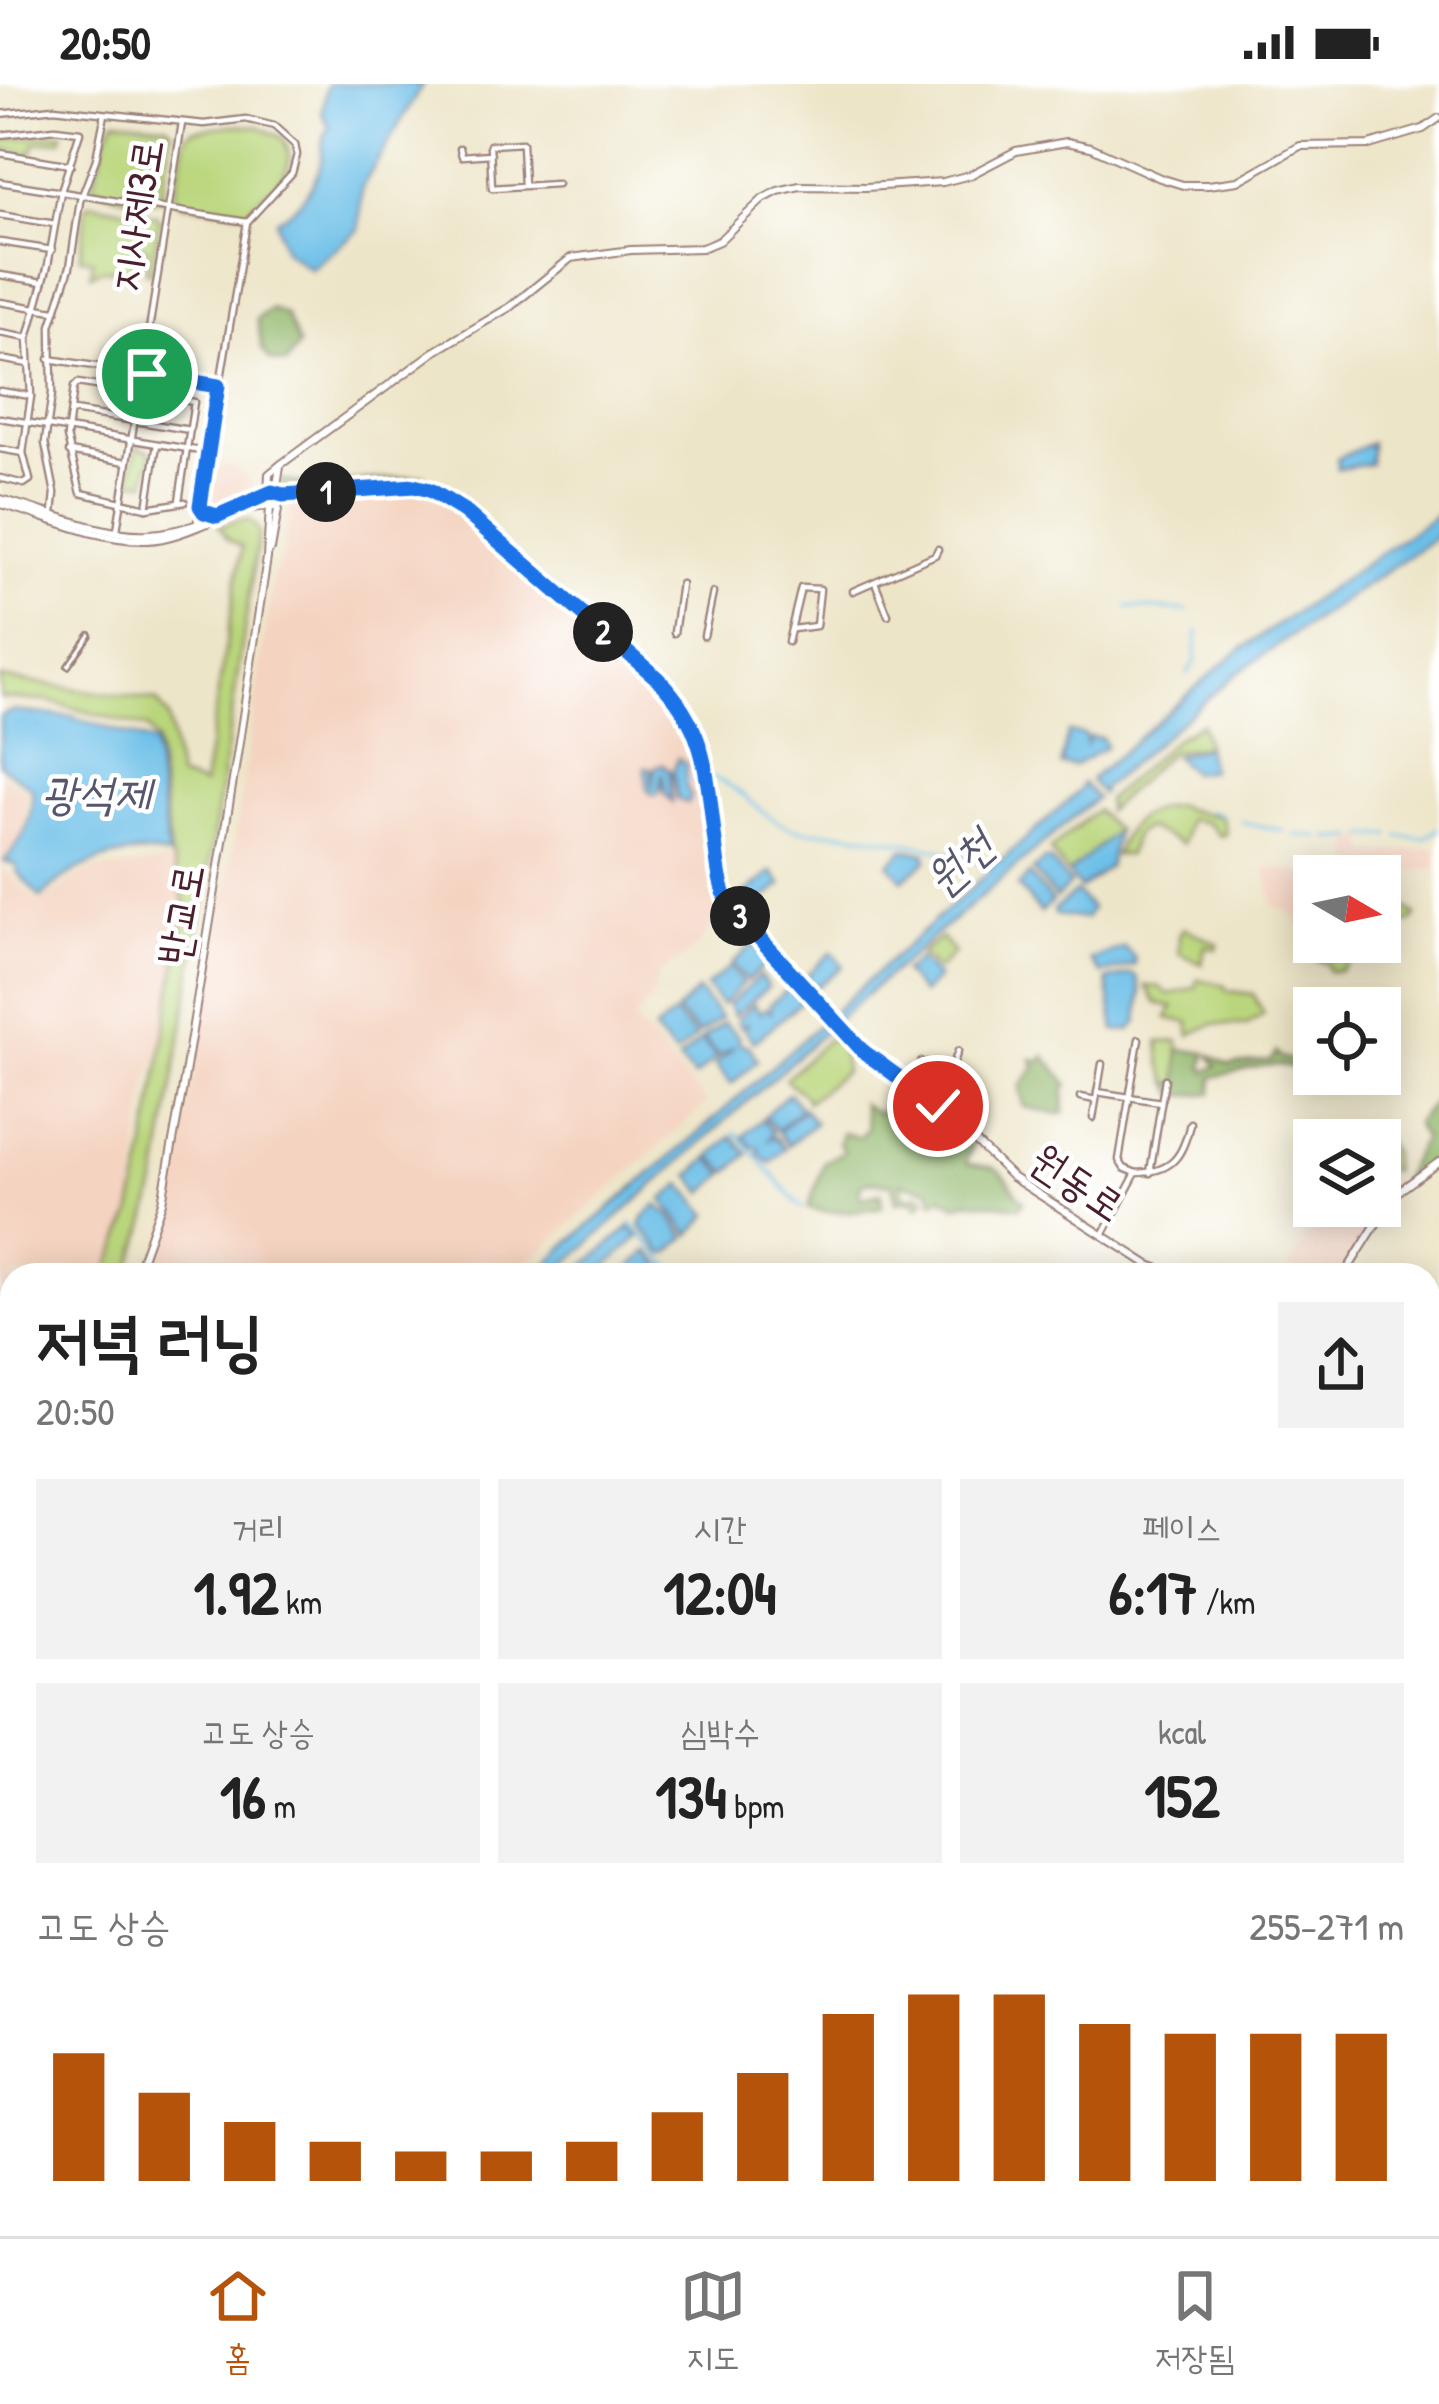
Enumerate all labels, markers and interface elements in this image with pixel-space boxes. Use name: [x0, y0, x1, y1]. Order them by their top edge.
text: 20:50: [60, 12, 151, 73]
street label: 지사제3로: [95, 134, 176, 295]
pin: [96, 323, 198, 425]
icon: arrive: [114, 341, 180, 407]
pin: 1: [296, 462, 356, 522]
text: 1: [320, 470, 332, 514]
pin: 2: [573, 602, 633, 662]
text: 2: [595, 610, 611, 654]
water label: 광석제: [42, 762, 156, 823]
water label: 원천: [911, 812, 1009, 909]
north arrow: [1293, 855, 1401, 963]
map controls: [1293, 855, 1401, 1227]
street label: 반교로: [143, 859, 216, 969]
pin: 3: [710, 886, 770, 946]
text: 3: [733, 894, 747, 938]
button: locate: [1293, 987, 1401, 1095]
pin: [887, 1055, 989, 1157]
icon: check: [905, 1073, 971, 1139]
button: layers: [1293, 1119, 1401, 1227]
street label: 원동로: [1020, 1130, 1136, 1234]
text: 저녁 러닝: [36, 1294, 264, 1384]
button: share: [1278, 1302, 1404, 1428]
text: 20:50: [36, 1384, 115, 1437]
text: 거리: [231, 1506, 285, 1550]
text: 시간: [693, 1506, 747, 1550]
text: 페이스: [1142, 1506, 1222, 1550]
text: 1.92: [194, 1551, 279, 1633]
text: 12:04: [663, 1551, 777, 1633]
text: 6:17: [1108, 1551, 1198, 1633]
text: km: [279, 1580, 322, 1624]
text: /km: [1198, 1580, 1256, 1624]
text: 고도 상승: [201, 1710, 315, 1754]
text: 심박수: [680, 1710, 760, 1754]
text: kcal: [1158, 1710, 1206, 1754]
text: 152: [1144, 1754, 1220, 1836]
text: 16: [220, 1755, 266, 1837]
text: 134: [656, 1755, 727, 1837]
text: m: [266, 1784, 296, 1828]
text: bpm: [727, 1784, 784, 1828]
text: 고도 상승: [36, 1899, 171, 1952]
text: 255–271 m: [1249, 1899, 1404, 1952]
tab: 홈: [205, 2263, 271, 2380]
tab: 지도: [680, 2263, 746, 2380]
tab: 저장됨: [1155, 2263, 1234, 2380]

